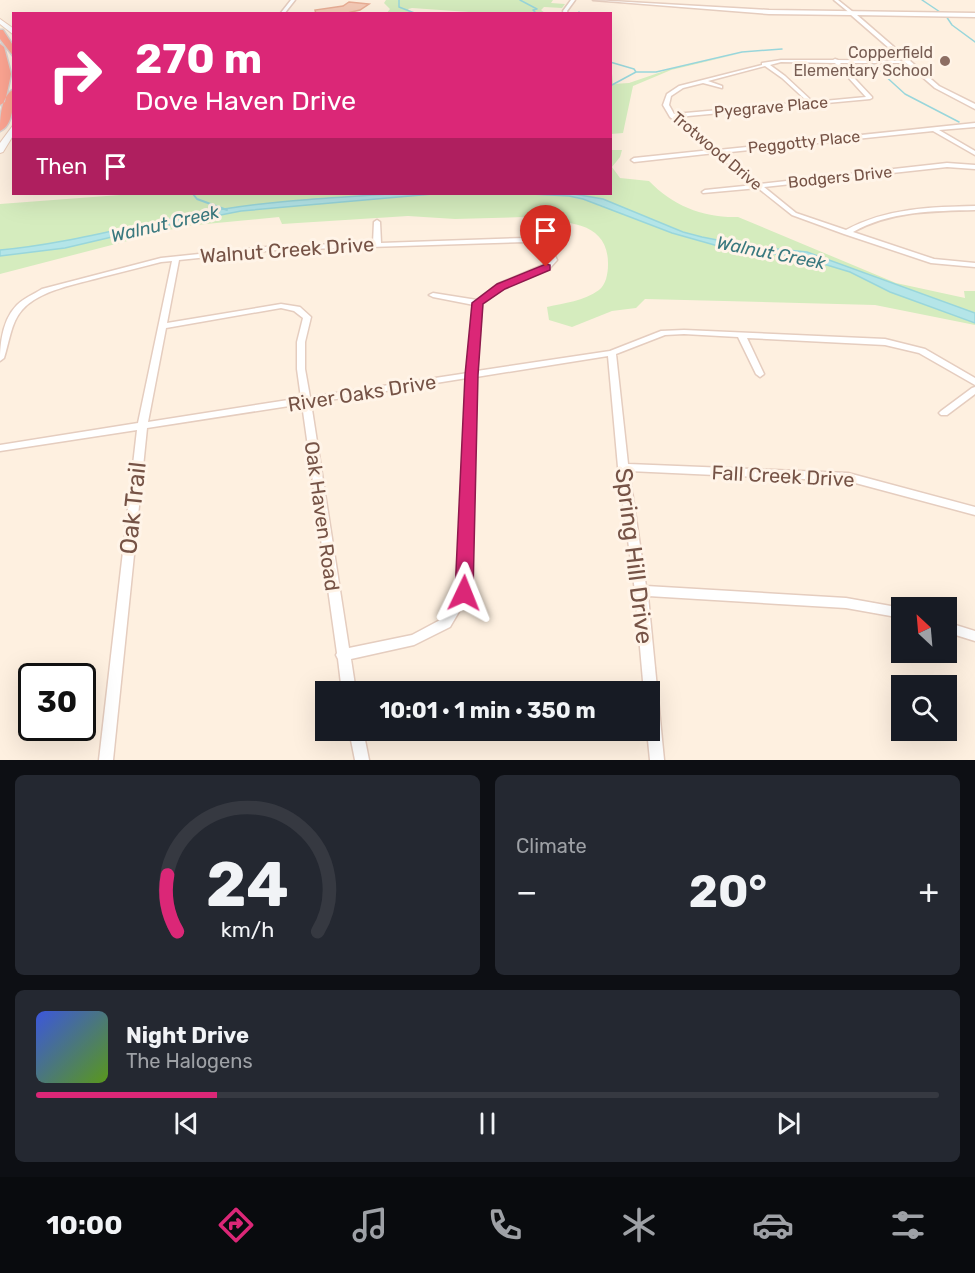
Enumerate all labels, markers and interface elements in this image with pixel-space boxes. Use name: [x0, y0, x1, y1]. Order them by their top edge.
text: 270 m: [135, 34, 262, 84]
icon: right: [36, 36, 114, 114]
place label: Copperfield Elementary School: [793, 43, 933, 80]
marker: Copperfield Elementary School: [938, 54, 952, 68]
text: Dove Haven Drive: [135, 85, 356, 117]
street label: Pyegrave Place: [713, 93, 829, 121]
street label: Trotwood Drive: [668, 108, 766, 194]
street label: Peggotty Place: [747, 127, 861, 157]
icon: arrive: [99, 150, 132, 183]
text: Then: [36, 153, 87, 180]
street label: Bodgers Drive: [787, 162, 893, 192]
water label: Walnut Creek: [109, 201, 222, 247]
pin: [520, 205, 571, 267]
icon: arrive: [529, 214, 562, 247]
street label: Walnut Creek Drive: [199, 232, 375, 268]
water label: Walnut Creek: [715, 232, 828, 274]
street label: River Oaks Drive: [286, 369, 438, 417]
street label: Oak Haven Road: [300, 440, 344, 592]
street label: Oak Trail: [114, 460, 152, 556]
street label: Fall Creek Drive: [711, 460, 855, 492]
street label: Spring Hill Drive: [609, 466, 659, 646]
position arrow: [432, 561, 496, 625]
north arrow: [891, 597, 957, 663]
map controls: [891, 597, 957, 741]
speed limit sign: 30: [18, 663, 96, 741]
button: search: [891, 675, 957, 741]
text: 10:01 · 1 min · 350 m: [379, 697, 596, 724]
text: Climate: [516, 834, 587, 858]
text: 24: [206, 848, 289, 922]
text: 20°: [689, 865, 767, 918]
text: −: [516, 872, 537, 911]
text: +: [918, 872, 939, 911]
text: km/h: [221, 917, 274, 942]
text: Night Drive: [126, 1022, 249, 1049]
text: The Halogens: [126, 1049, 253, 1073]
icon: previous: [170, 1107, 203, 1140]
icon: pause: [471, 1107, 504, 1140]
icon: next: [772, 1107, 805, 1140]
icon: directions: [215, 1204, 257, 1246]
icon: music: [349, 1204, 391, 1246]
icon: phone: [484, 1204, 526, 1246]
icon: climate: [618, 1204, 660, 1246]
icon: car: [752, 1204, 794, 1246]
icon: filters: [887, 1204, 929, 1246]
text: 10:00: [46, 1209, 123, 1241]

